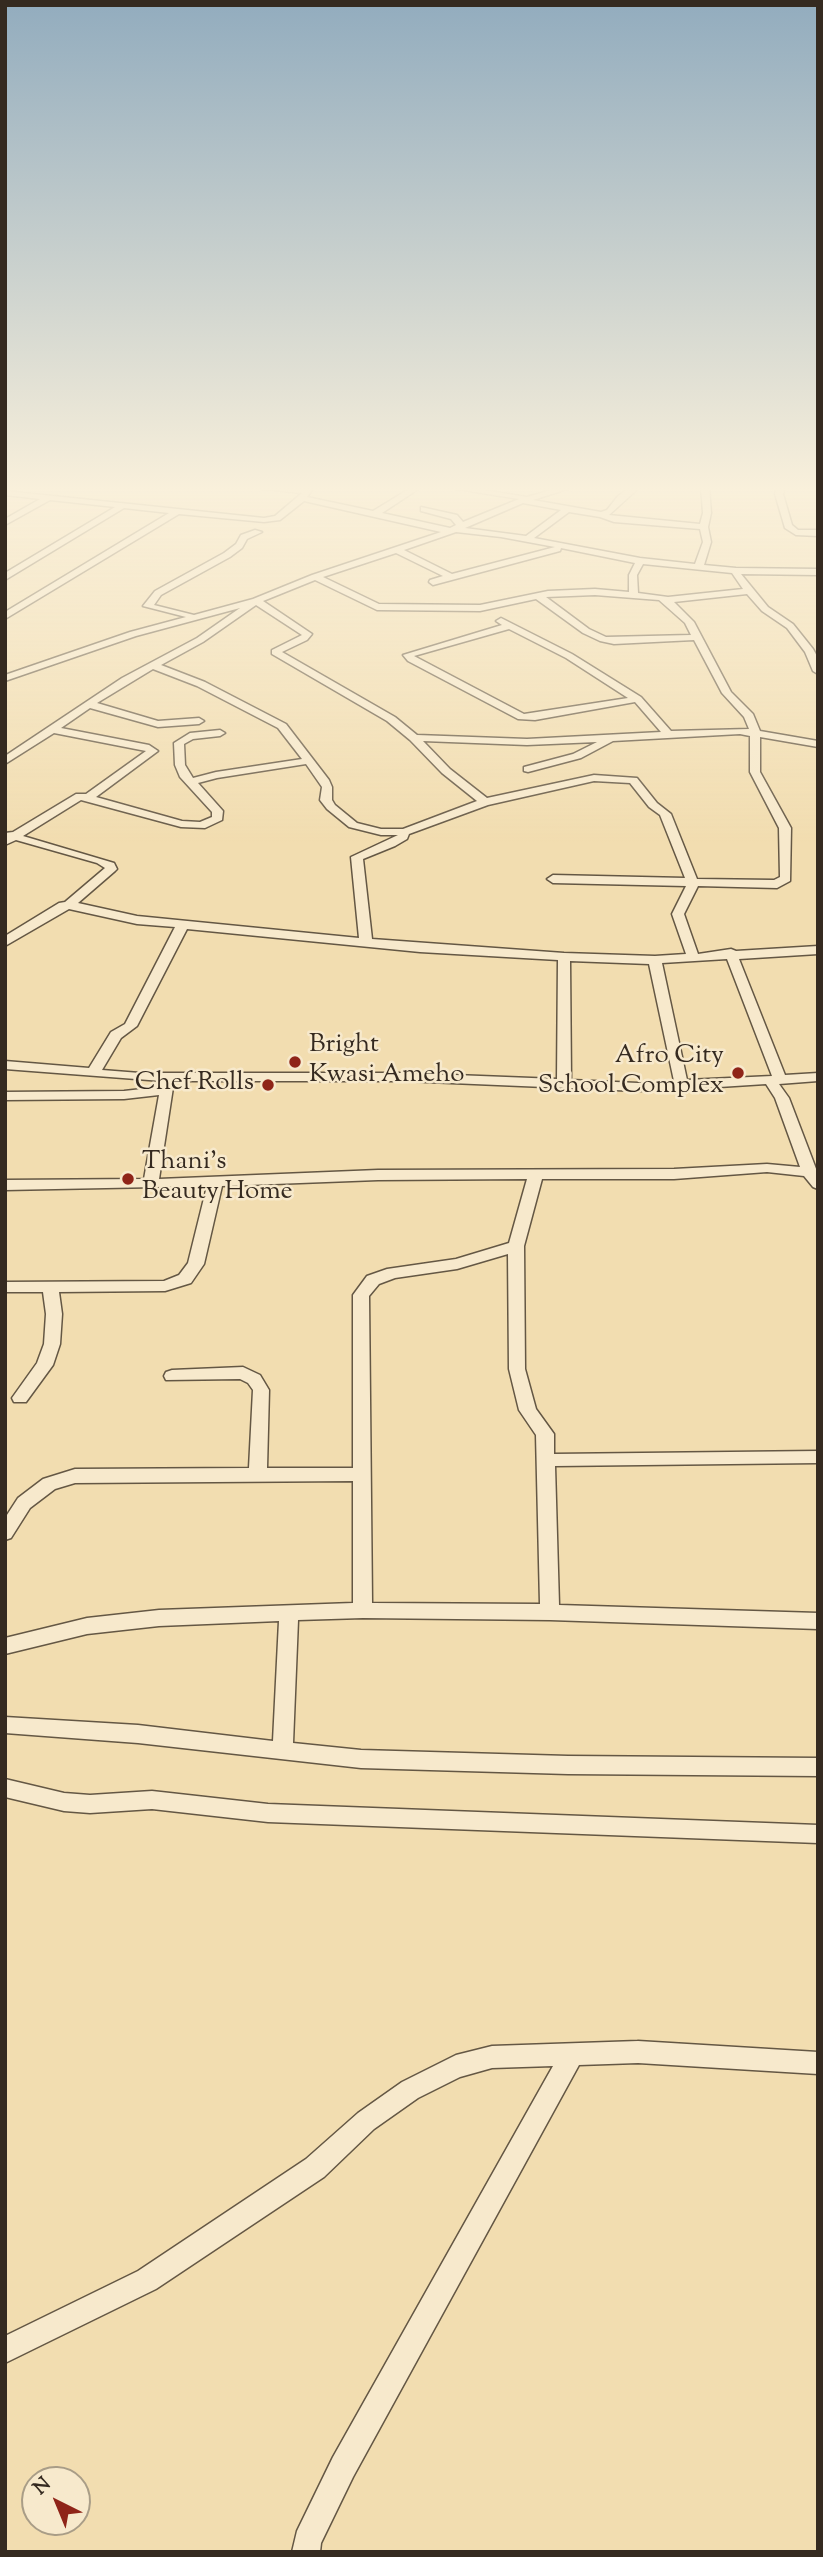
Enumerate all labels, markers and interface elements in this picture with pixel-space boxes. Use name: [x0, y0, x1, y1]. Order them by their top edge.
place label: Bright Kwasi Ameho: [309, 1031, 465, 1092]
place label: Afro City School Complex: [538, 1042, 724, 1104]
marker: Bright Kwasi Ameho: [287, 1054, 303, 1070]
marker: Afro City School Complex: [730, 1065, 746, 1081]
place label: Chef Rolls: [135, 1069, 254, 1101]
marker: Chef Rolls: [260, 1077, 276, 1093]
place label: Thani's Beauty Home: [142, 1148, 293, 1210]
marker: Thani's Beauty Home: [120, 1171, 136, 1187]
north arrow: [21, 2466, 91, 2536]
text: N: [28, 2472, 57, 2502]

